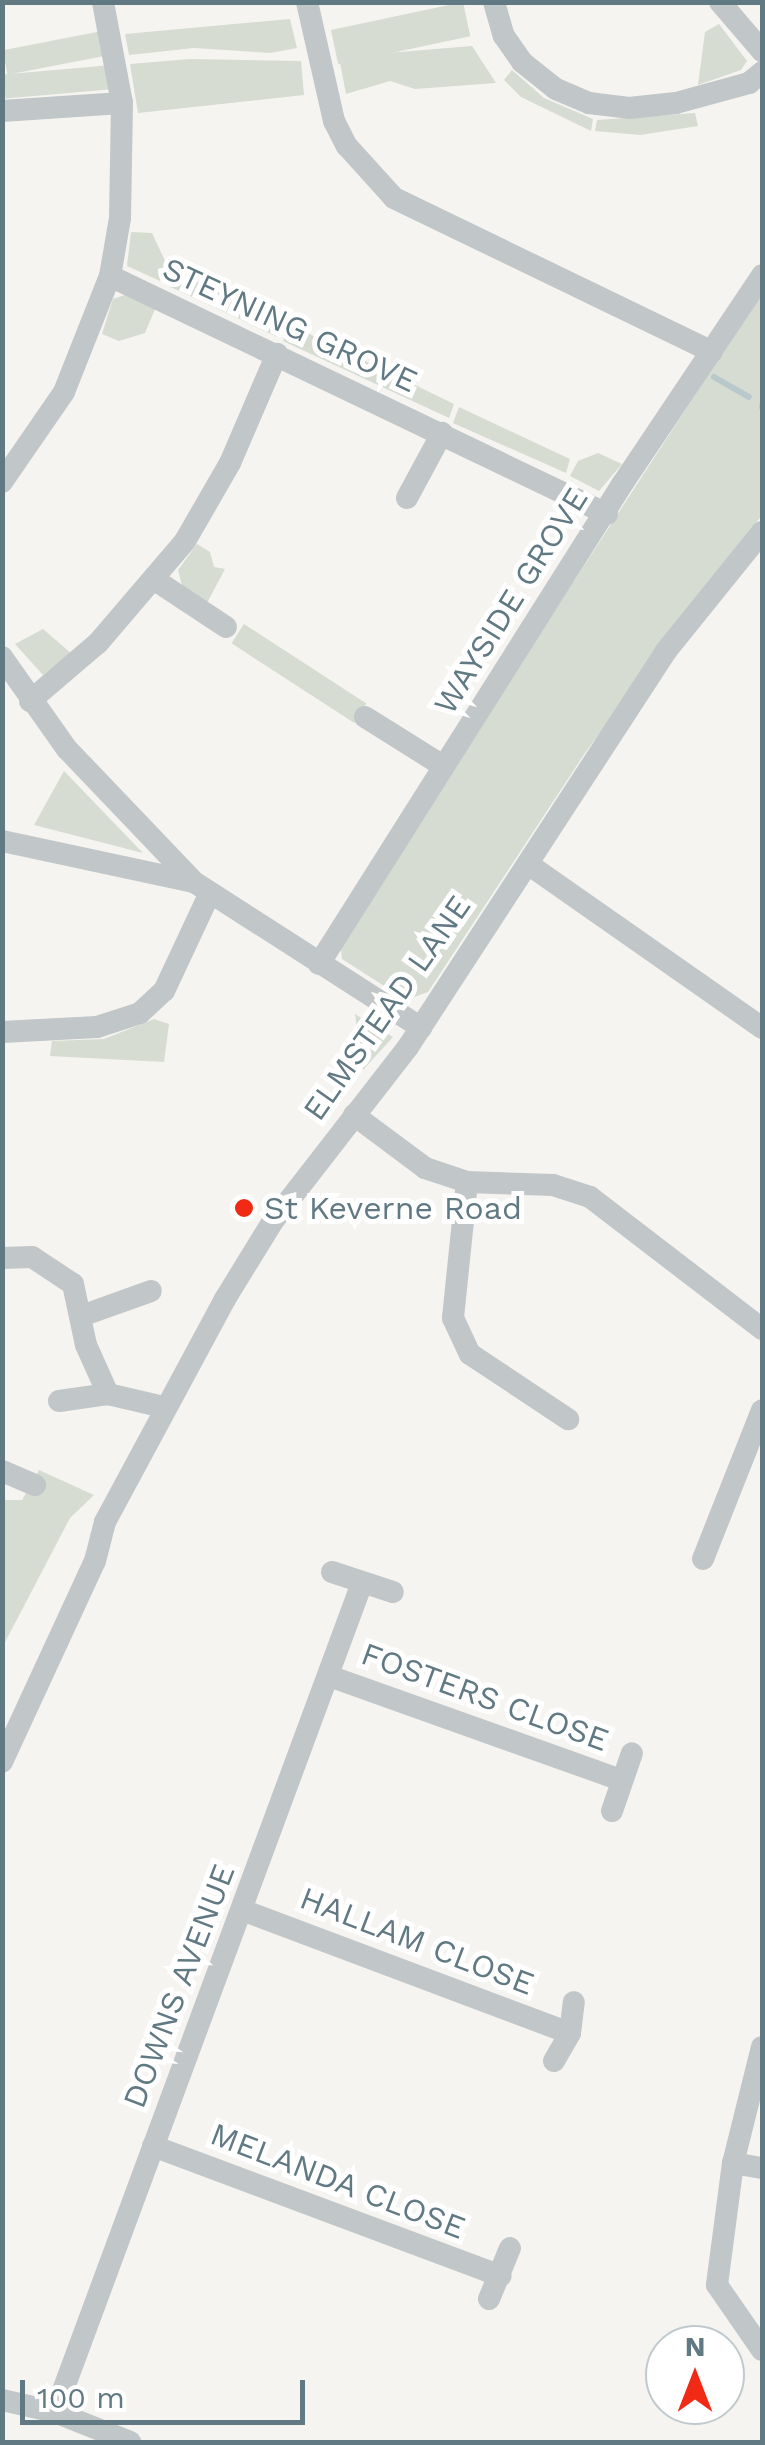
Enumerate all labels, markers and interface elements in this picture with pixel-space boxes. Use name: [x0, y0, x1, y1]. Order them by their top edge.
street label: STEYNING GROVE: [157, 249, 423, 401]
street label: WAYSIDE GROVE: [426, 481, 596, 721]
street label: ELMSTEAD LANE: [295, 888, 479, 1128]
place label: St Keverne Road: [264, 1189, 522, 1227]
marker: St Keverne Road: [233, 1197, 255, 1219]
street label: FOSTERS CLOSE: [356, 1634, 614, 1760]
street label: DOWNS AVENUE: [115, 1858, 243, 2114]
street label: HALLAM CLOSE: [295, 1879, 539, 2003]
street label: MELANDA CLOSE: [205, 2114, 471, 2248]
north arrow: [645, 2325, 745, 2425]
text: N: [685, 2330, 705, 2363]
scale bar: [25, 2360, 310, 2422]
text: 100 m: [37, 2380, 125, 2415]

